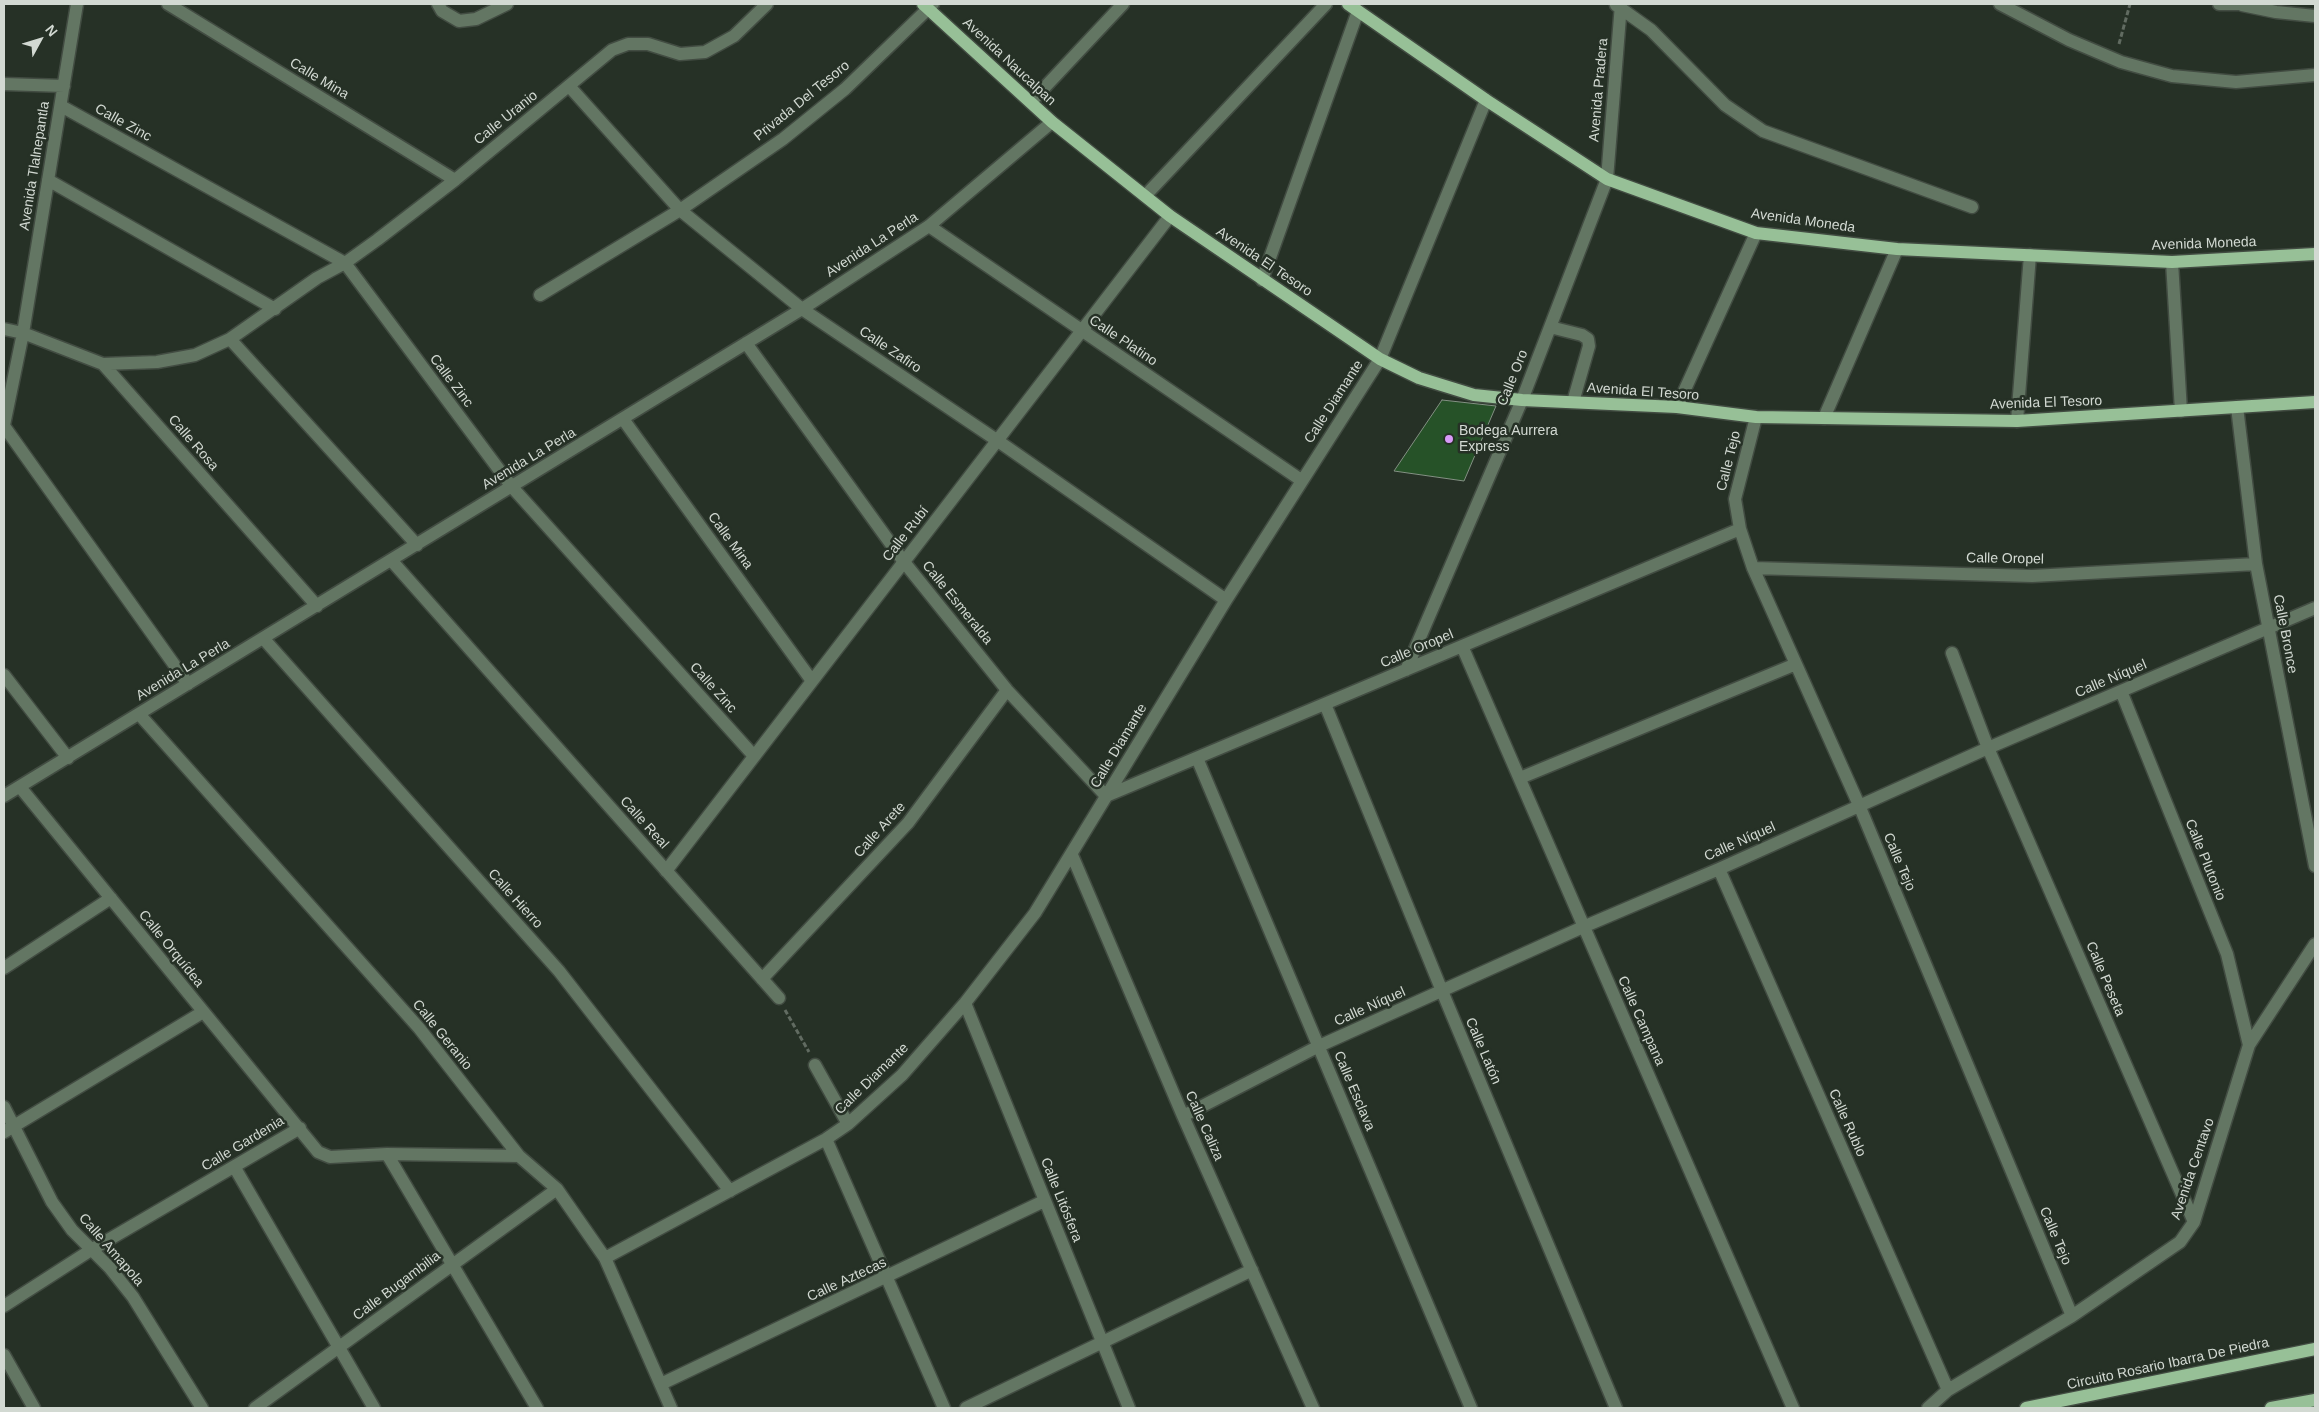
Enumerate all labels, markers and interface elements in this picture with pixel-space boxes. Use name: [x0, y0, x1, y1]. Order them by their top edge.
north arrow: [15, 15, 65, 65]
street label: Avenida Naucalpan: [959, 15, 1059, 109]
text: N: [42, 22, 61, 40]
street label: Avenida Pradera: [1586, 37, 1612, 143]
street label: Calle Mina: [286, 55, 352, 103]
street label: Privada Del Tesoro: [751, 57, 853, 145]
street label: Calle Uranio: [471, 87, 541, 149]
street label: Avenida Tlalnepantla: [16, 100, 54, 232]
street label: Calle Zinc: [92, 101, 154, 145]
street label: Avenida Moneda: [1750, 205, 1856, 237]
street label: Avenida La Perla: [823, 209, 921, 281]
street label: Avenida El Tesoro: [1213, 224, 1315, 300]
street label: Avenida Moneda: [2151, 234, 2257, 254]
street label: Calle Platino: [1086, 312, 1160, 370]
street label: Calle Zafiro: [856, 323, 924, 377]
street label: Calle Oro: [1494, 347, 1532, 409]
street label: Calle Zinc: [426, 351, 476, 411]
street label: Calle Diamante: [1301, 357, 1367, 447]
street label: Avenida El Tesoro: [1586, 380, 1700, 404]
street label: Avenida El Tesoro: [1989, 393, 2103, 413]
street label: Calle Rosa: [164, 412, 222, 474]
place label: Bodega Aurrera Express: [1459, 423, 1558, 456]
street label: Avenida La Perla: [479, 424, 579, 494]
street label: Calle Tejo: [1713, 429, 1745, 493]
marker: Bodega Aurrera Express: [1443, 433, 1455, 445]
street label: Calle Rubí: [879, 503, 933, 565]
street label: Calle Mina: [704, 509, 756, 573]
street label: Calle Oropel: [1966, 550, 2044, 568]
street label: Calle Esmeralda: [918, 558, 996, 648]
street label: Calle Bronce: [2269, 593, 2301, 675]
street label: Calle Oropel: [1378, 626, 1456, 672]
street label: Avenida La Perla: [133, 635, 233, 705]
street label: Calle Níquel: [2073, 656, 2149, 702]
street label: Calle Zinc: [686, 659, 740, 717]
street label: Calle Diamante: [1087, 701, 1151, 791]
street label: Calle Real: [616, 793, 672, 853]
street label: Calle Arete: [851, 799, 909, 861]
street label: Calle Plutonio: [2181, 817, 2229, 903]
street label: Calle Níquel: [1702, 819, 1778, 865]
street label: Calle Tejo: [1879, 830, 1919, 894]
street label: Calle Hierro: [484, 866, 546, 932]
street label: Calle Orquídea: [135, 907, 207, 991]
street label: Calle Peseta: [2082, 939, 2128, 1019]
street label: Calle Campana: [1614, 974, 1668, 1068]
street label: Calle Níquel: [1332, 984, 1408, 1030]
street label: Calle Geranio: [409, 996, 475, 1074]
street label: Calle Latón: [1461, 1015, 1505, 1087]
street label: Calle Diamante: [832, 1040, 912, 1118]
street label: Calle Esclava: [1330, 1049, 1378, 1133]
street label: Calle Rublo: [1825, 1087, 1869, 1159]
street label: Calle Caliza: [1181, 1088, 1227, 1164]
street label: Calle Gardenia: [199, 1113, 287, 1175]
street label: Avenida Centavo: [2168, 1116, 2218, 1222]
street label: Calle Litósfera: [1036, 1155, 1086, 1245]
street label: Calle Tejo: [2035, 1204, 2075, 1268]
street label: Calle Amapola: [75, 1210, 147, 1290]
street label: Calle Bugambilia: [350, 1248, 444, 1324]
street label: Calle Aztecas: [805, 1254, 889, 1306]
street label: Circuito Rosario Ibarra De Piedra: [2065, 1334, 2271, 1394]

